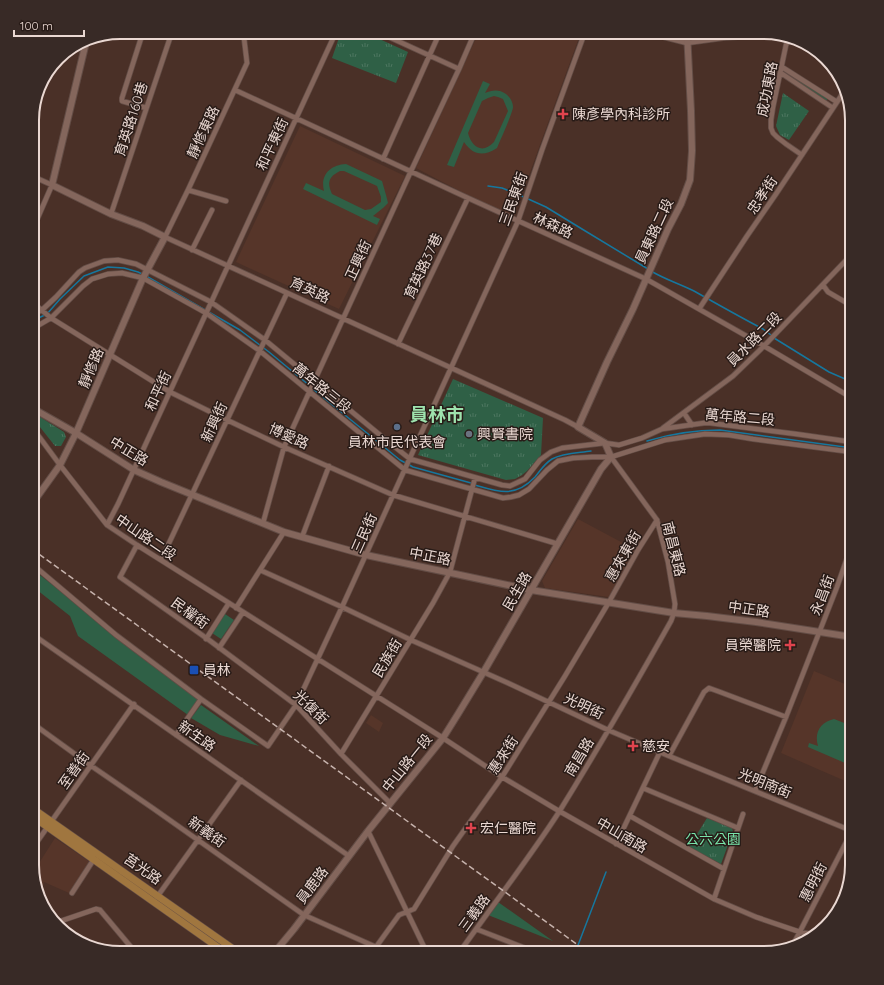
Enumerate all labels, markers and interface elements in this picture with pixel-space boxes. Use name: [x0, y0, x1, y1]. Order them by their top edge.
scale bar: [14, 12, 84, 38]
text: 100 m: [20, 18, 53, 33]
street label: 成功東路: [753, 60, 781, 118]
street label: 育英路160巷: [111, 80, 151, 158]
street label: 靜修東路: [183, 103, 223, 161]
place label: 陳彥學內科診所: [572, 105, 670, 123]
marker: 陳彥學內科診所: [557, 108, 569, 120]
street label: 和平東街: [252, 115, 292, 173]
street label: 三民東街: [495, 170, 531, 228]
street label: 忠孝街: [743, 173, 781, 217]
street label: 員東路二段: [631, 195, 677, 267]
street label: 林森路: [530, 208, 576, 242]
street label: 育英路37巷: [400, 230, 446, 302]
street label: 正興街: [341, 237, 375, 283]
street label: 育英路: [287, 273, 333, 307]
street label: 員水路二段: [723, 308, 785, 370]
street label: 靜修路: [75, 345, 107, 391]
street label: 萬年路三段: [289, 359, 355, 417]
street label: 和平街: [141, 368, 175, 414]
street label: 新興街: [197, 399, 231, 445]
district label: 員林市: [410, 403, 464, 426]
street label: 萬年路二段: [704, 405, 776, 429]
street label: 博愛路: [266, 419, 312, 453]
marker: 員林市民代表會: [392, 422, 402, 432]
place label: 興賢書院: [477, 425, 533, 443]
marker: 興賢書院: [464, 429, 474, 439]
street label: 中正路: [106, 432, 152, 470]
place label: 員林市民代表會: [348, 433, 446, 451]
street label: 中山路二段: [112, 510, 180, 564]
street label: 三民街: [347, 510, 381, 556]
street label: 南昌東路: [658, 520, 690, 578]
street label: 惠來東街: [601, 527, 645, 585]
street label: 中正路: [408, 543, 452, 569]
street label: 民生路: [499, 568, 535, 614]
street label: 永昌街: [806, 572, 838, 618]
street label: 民權街: [168, 593, 212, 633]
street label: 中正路: [727, 597, 771, 621]
street label: 民族街: [368, 635, 406, 681]
place label: 員榮醫院: [725, 636, 781, 654]
marker: 員榮醫院: [784, 639, 796, 651]
place label: 員林: [203, 661, 231, 679]
marker: 員林: [188, 664, 200, 676]
street label: 光復街: [290, 686, 332, 728]
street label: 光明街: [561, 689, 607, 723]
street label: 新生路: [175, 717, 219, 755]
street label: 中山路一段: [378, 730, 436, 796]
street label: 惠來街: [484, 732, 522, 778]
street label: 南昌路: [560, 734, 598, 780]
place label: 慈安: [642, 737, 670, 755]
marker: 慈安: [627, 740, 639, 752]
street label: 至善街: [55, 748, 93, 792]
street label: 光明南街: [736, 764, 794, 802]
street label: 新義街: [185, 813, 229, 851]
street label: 中山南路: [593, 813, 651, 857]
place label: 宏仁醫院: [480, 819, 536, 837]
marker: 宏仁醫院: [465, 822, 477, 834]
park label: 公六公園: [685, 830, 741, 848]
street label: 莒光路: [121, 850, 165, 888]
street label: 惠明街: [795, 859, 831, 905]
street label: 員鹿路: [292, 863, 332, 907]
street label: 三義路: [454, 891, 494, 935]

